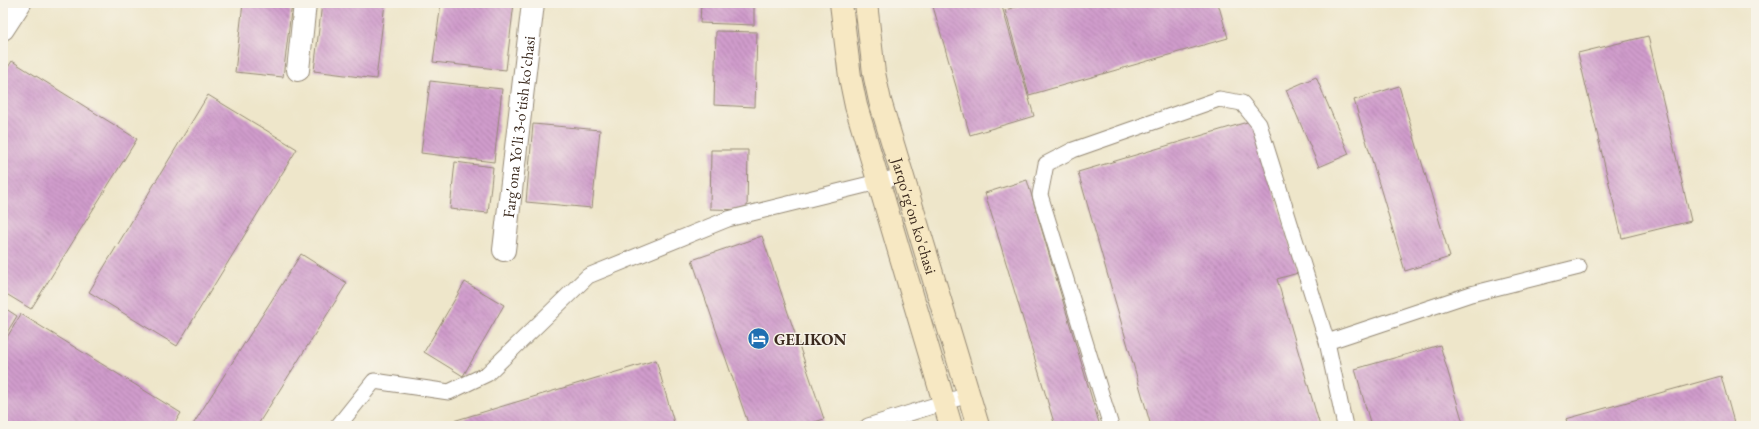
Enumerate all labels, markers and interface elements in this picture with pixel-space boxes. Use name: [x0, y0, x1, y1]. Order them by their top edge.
street label: Farg'ona Yo'li 3-o'tish ko'chasi: [497, 35, 540, 219]
street label: Jarqo'rg'on ko'chasi: [887, 153, 942, 277]
hotel icon: GELIKON: [745, 326, 771, 352]
place label: GELIKON: [774, 329, 846, 350]

